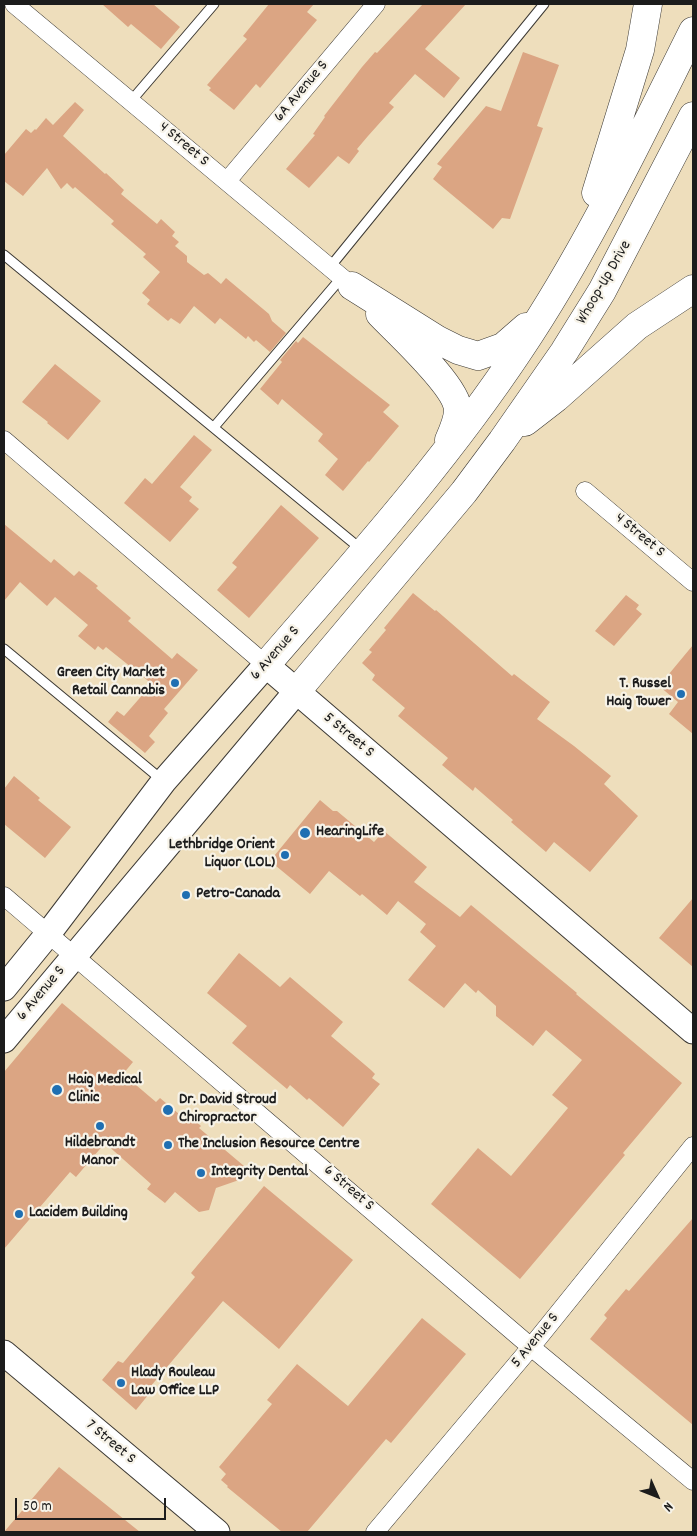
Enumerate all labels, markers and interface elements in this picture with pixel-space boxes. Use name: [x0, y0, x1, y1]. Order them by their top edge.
street label: 6A Avenue S: [271, 57, 333, 127]
street label: 4 Street S: [154, 118, 212, 172]
street label: Whoop-Up Drive: [573, 238, 637, 328]
street label: 4 Street S: [610, 509, 668, 563]
street label: 6 Avenue S: [247, 623, 305, 685]
place label: Green City Market Retail Cannabis: [57, 664, 165, 702]
place label: T. Russel Haig Tower: [606, 675, 671, 713]
marker: Green City Market Retail Cannabis: [169, 677, 181, 689]
marker: T. Russel Haig Tower: [675, 688, 687, 700]
street label: 5 Street S: [319, 709, 377, 763]
place label: HearingLife: [316, 823, 384, 843]
marker: HearingLife: [298, 826, 312, 840]
place label: Lethbridge Orient Liquor (LOL): [169, 836, 275, 874]
marker: Lethbridge Orient Liquor (LOL): [279, 849, 291, 861]
place label: Petro-Canada: [196, 885, 280, 905]
marker: Petro-Canada: [180, 889, 192, 901]
street label: 6 Avenue S: [13, 963, 71, 1025]
place label: Haig Medical Clinic: [68, 1071, 142, 1109]
marker: Haig Medical Clinic: [50, 1083, 64, 1097]
place label: Dr. David Stroud Chiropractor: [179, 1091, 276, 1129]
marker: Dr. David Stroud Chiropractor: [161, 1103, 175, 1117]
marker: Hildebrandt Manor: [94, 1120, 106, 1132]
place label: Hildebrandt Manor: [65, 1134, 135, 1172]
place label: The Inclusion Resource Centre: [178, 1135, 360, 1155]
marker: The Inclusion Resource Centre: [162, 1139, 174, 1151]
street label: 6 Street S: [319, 1162, 377, 1216]
place label: Integrity Dental: [211, 1163, 308, 1183]
marker: Integrity Dental: [195, 1167, 207, 1179]
place label: Lacidem Building: [29, 1204, 128, 1224]
marker: Lacidem Building: [13, 1208, 25, 1220]
street label: 5 Avenue S: [508, 1309, 564, 1373]
place label: Hlady Rouleau Law Office LLP: [131, 1364, 219, 1402]
marker: Hlady Rouleau Law Office LLP: [115, 1377, 127, 1389]
street label: 7 Street S: [81, 1417, 139, 1469]
north arrow: [632, 1471, 682, 1521]
scale bar: [18, 1488, 169, 1520]
text: 50 m: [23, 1496, 52, 1518]
text: N: [658, 1497, 677, 1516]

